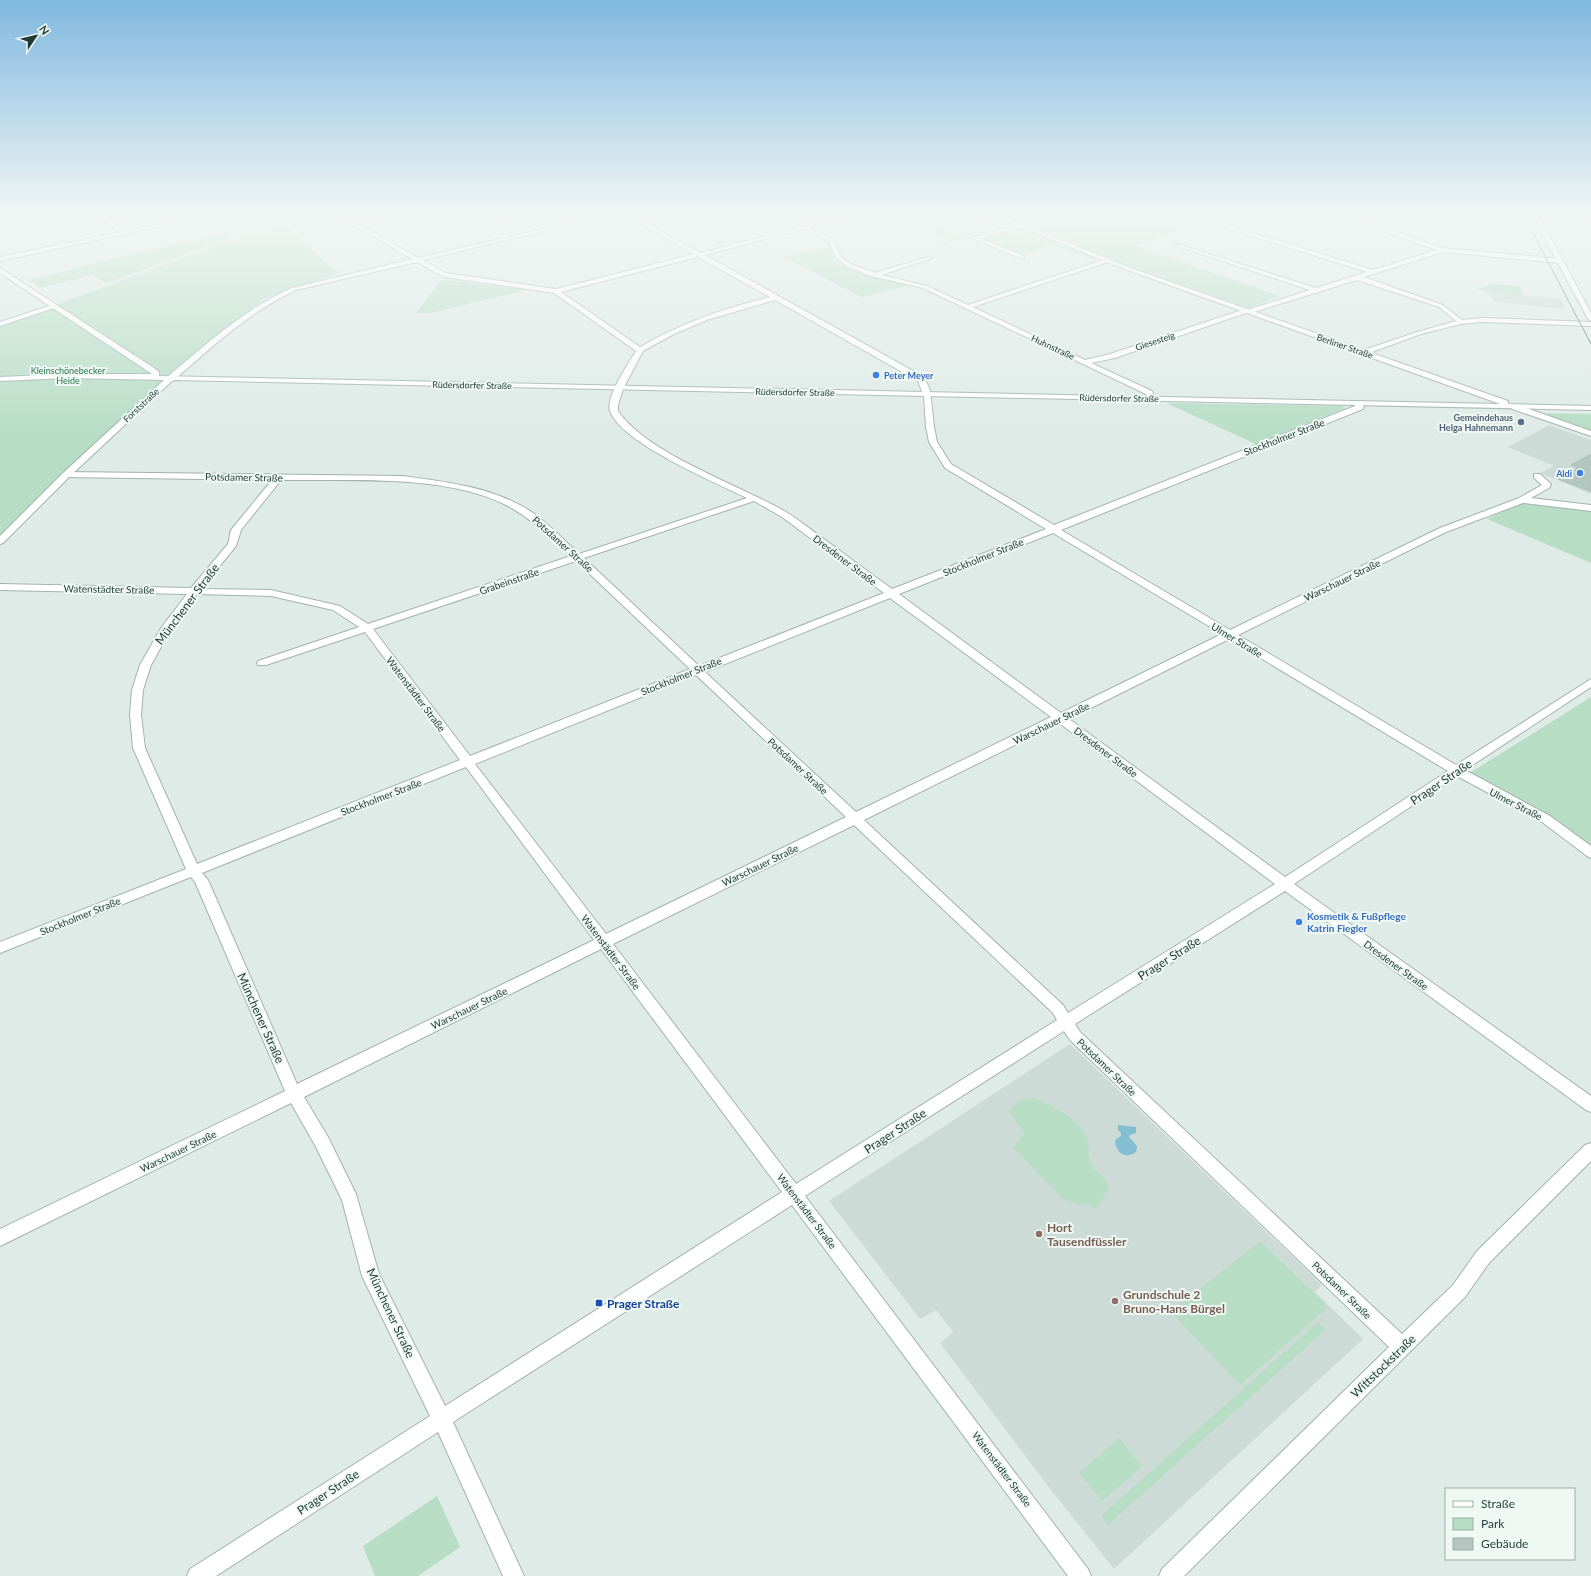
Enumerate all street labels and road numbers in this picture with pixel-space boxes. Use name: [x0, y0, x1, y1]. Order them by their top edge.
street label: Giesesteig: [1134, 329, 1176, 353]
street label: Berliner Straße: [1315, 331, 1375, 361]
street label: Huhnstraße: [1030, 332, 1077, 362]
street label: Rüdersdorfer Straße: [432, 379, 512, 391]
street label: Forststraße: [121, 385, 161, 424]
street label: Rüdersdorfer Straße: [755, 386, 835, 398]
street label: Rüdersdorfer Straße: [1079, 392, 1159, 404]
street label: Stockholmer Straße: [1242, 416, 1326, 458]
street label: Potsdamer Straße: [205, 470, 283, 484]
street label: Potsdamer Straße: [530, 514, 596, 574]
street label: Dresdener Straße: [811, 532, 879, 588]
street label: Stockholmer Straße: [941, 535, 1025, 579]
street label: Warschauer Straße: [1302, 556, 1382, 604]
street label: Münchener Straße: [152, 561, 222, 647]
street label: Grabeinstraße: [478, 565, 540, 597]
street label: Watenstädter Straße: [63, 582, 155, 596]
street label: Ulmer Straße: [1209, 620, 1265, 660]
street label: Watenstädter Straße: [384, 654, 448, 734]
street label: Stockholmer Straße: [639, 654, 723, 698]
street label: Warschauer Straße: [1011, 699, 1091, 747]
street label: Dresdener Straße: [1072, 724, 1140, 780]
street label: Potsdamer Straße: [765, 735, 831, 797]
street label: Prager Straße: [1407, 756, 1475, 808]
street label: Stockholmer Straße: [339, 776, 423, 818]
street label: Ulmer Straße: [1488, 786, 1544, 822]
street label: Warschauer Straße: [720, 841, 800, 889]
street label: Stockholmer Straße: [38, 894, 122, 938]
street label: Watenstädter Straße: [579, 912, 643, 992]
street label: Prager Straße: [1135, 933, 1203, 983]
street label: Dresdener Straße: [1361, 938, 1431, 992]
street label: Münchener Straße: [234, 970, 288, 1066]
street label: Warschauer Straße: [429, 984, 509, 1032]
street label: Potsdamer Straße: [1075, 1036, 1139, 1098]
street label: Prager Straße: [861, 1105, 929, 1157]
street label: Warschauer Straße: [138, 1127, 218, 1175]
street label: Watenstädter Straße: [775, 1171, 839, 1251]
street label: Potsdamer Straße: [1310, 1259, 1374, 1321]
street label: Münchener Straße: [364, 1266, 418, 1360]
street label: Wittstockstraße: [1347, 1331, 1419, 1401]
street label: Watenstädter Straße: [970, 1429, 1034, 1509]
street label: Prager Straße: [294, 1466, 362, 1518]

